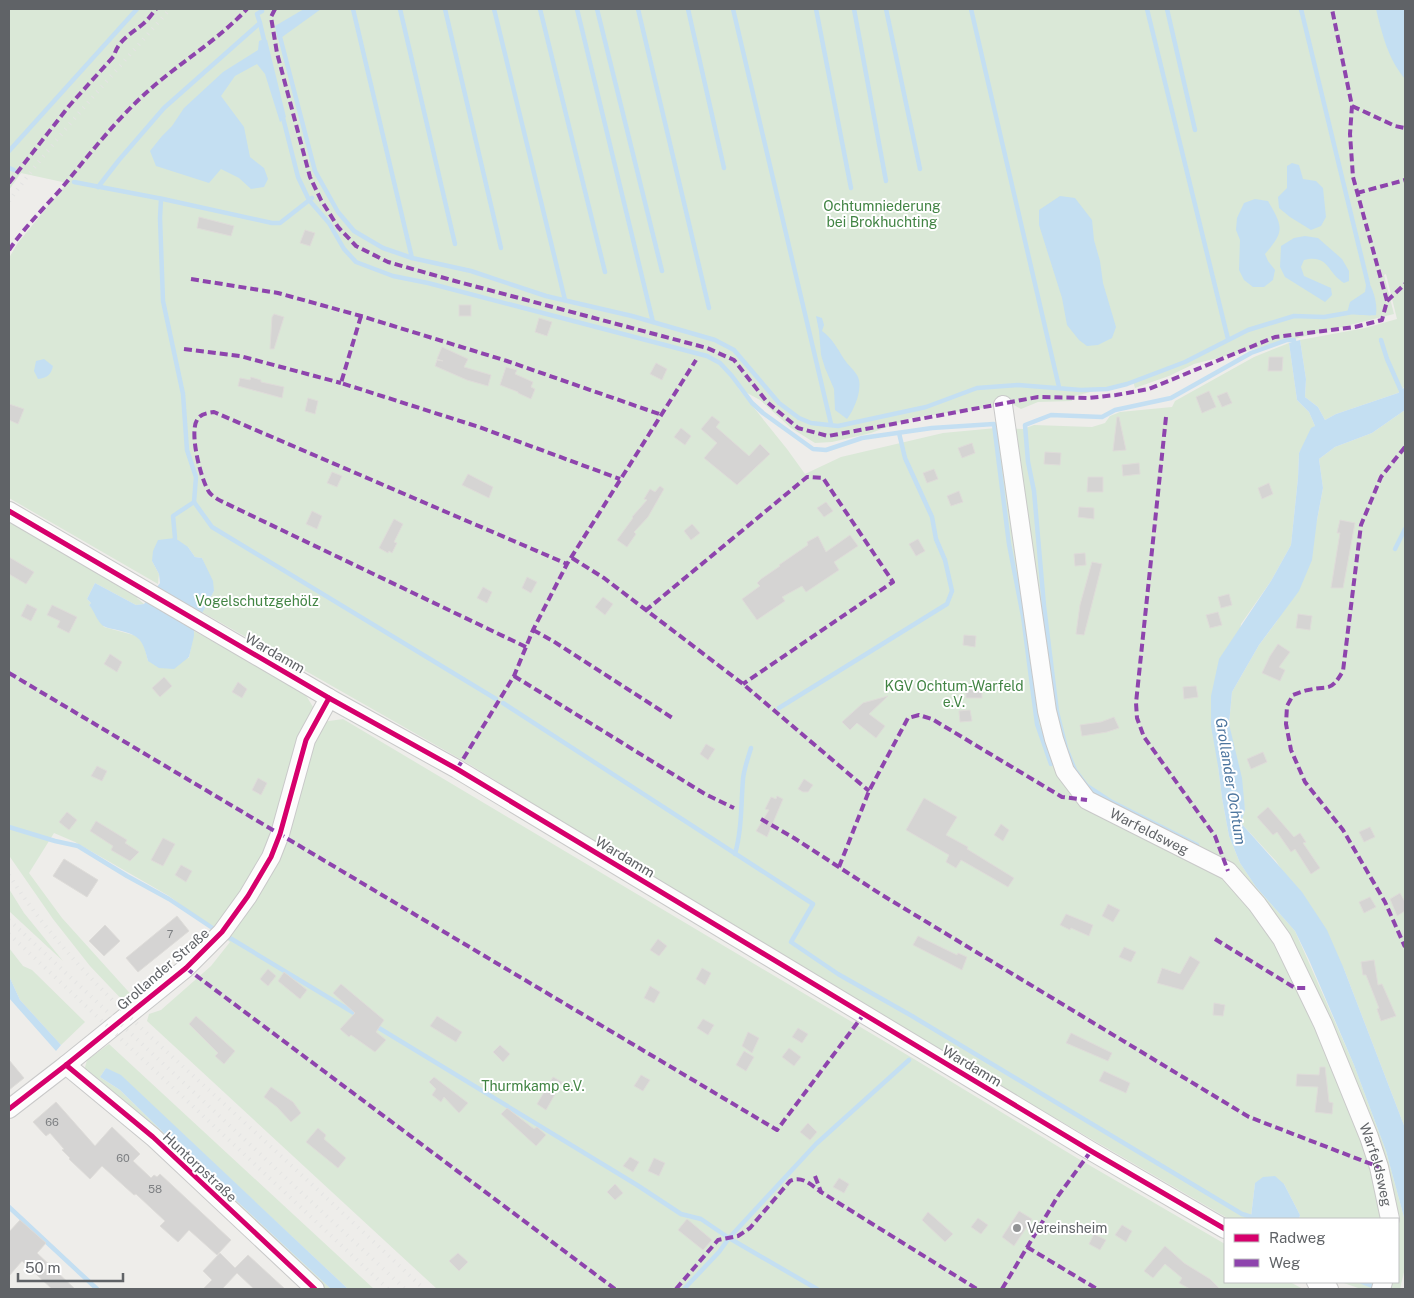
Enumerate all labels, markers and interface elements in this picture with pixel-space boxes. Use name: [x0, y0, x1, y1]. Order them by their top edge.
park label: Ochtumniederung bei Brokhuchting: [823, 198, 941, 230]
park label: Vogelschutzgehölz: [195, 593, 319, 609]
street label: Wardamm: [242, 630, 308, 676]
park label: KGV Ochtum-Warfeld e.V.: [884, 678, 1024, 710]
water label: Grollander Ochtum: [1213, 716, 1249, 846]
street label: Warfeldsweg: [1107, 805, 1192, 858]
street label: Wardamm: [593, 833, 657, 881]
street label: Grollander Straße: [114, 925, 212, 1013]
house number: 7: [167, 928, 174, 940]
street label: Wardamm: [940, 1042, 1004, 1090]
park label: Thurmkamp e.V.: [481, 1078, 585, 1094]
house number: 66: [45, 1116, 59, 1128]
street label: Warfeldsweg: [1356, 1121, 1395, 1208]
street label: Huntorpstraße: [160, 1129, 240, 1205]
house number: 60: [116, 1152, 130, 1164]
house number: 58: [148, 1183, 162, 1195]
legend: [1224, 1218, 1399, 1283]
place label: Vereinsheim: [1027, 1220, 1107, 1236]
marker: Vereinsheim: [1011, 1222, 1023, 1234]
text: Radweg: [1269, 1229, 1326, 1246]
scale bar: [18, 1250, 122, 1282]
text: Weg: [1269, 1254, 1300, 1271]
text: 50 m: [25, 1259, 60, 1276]

